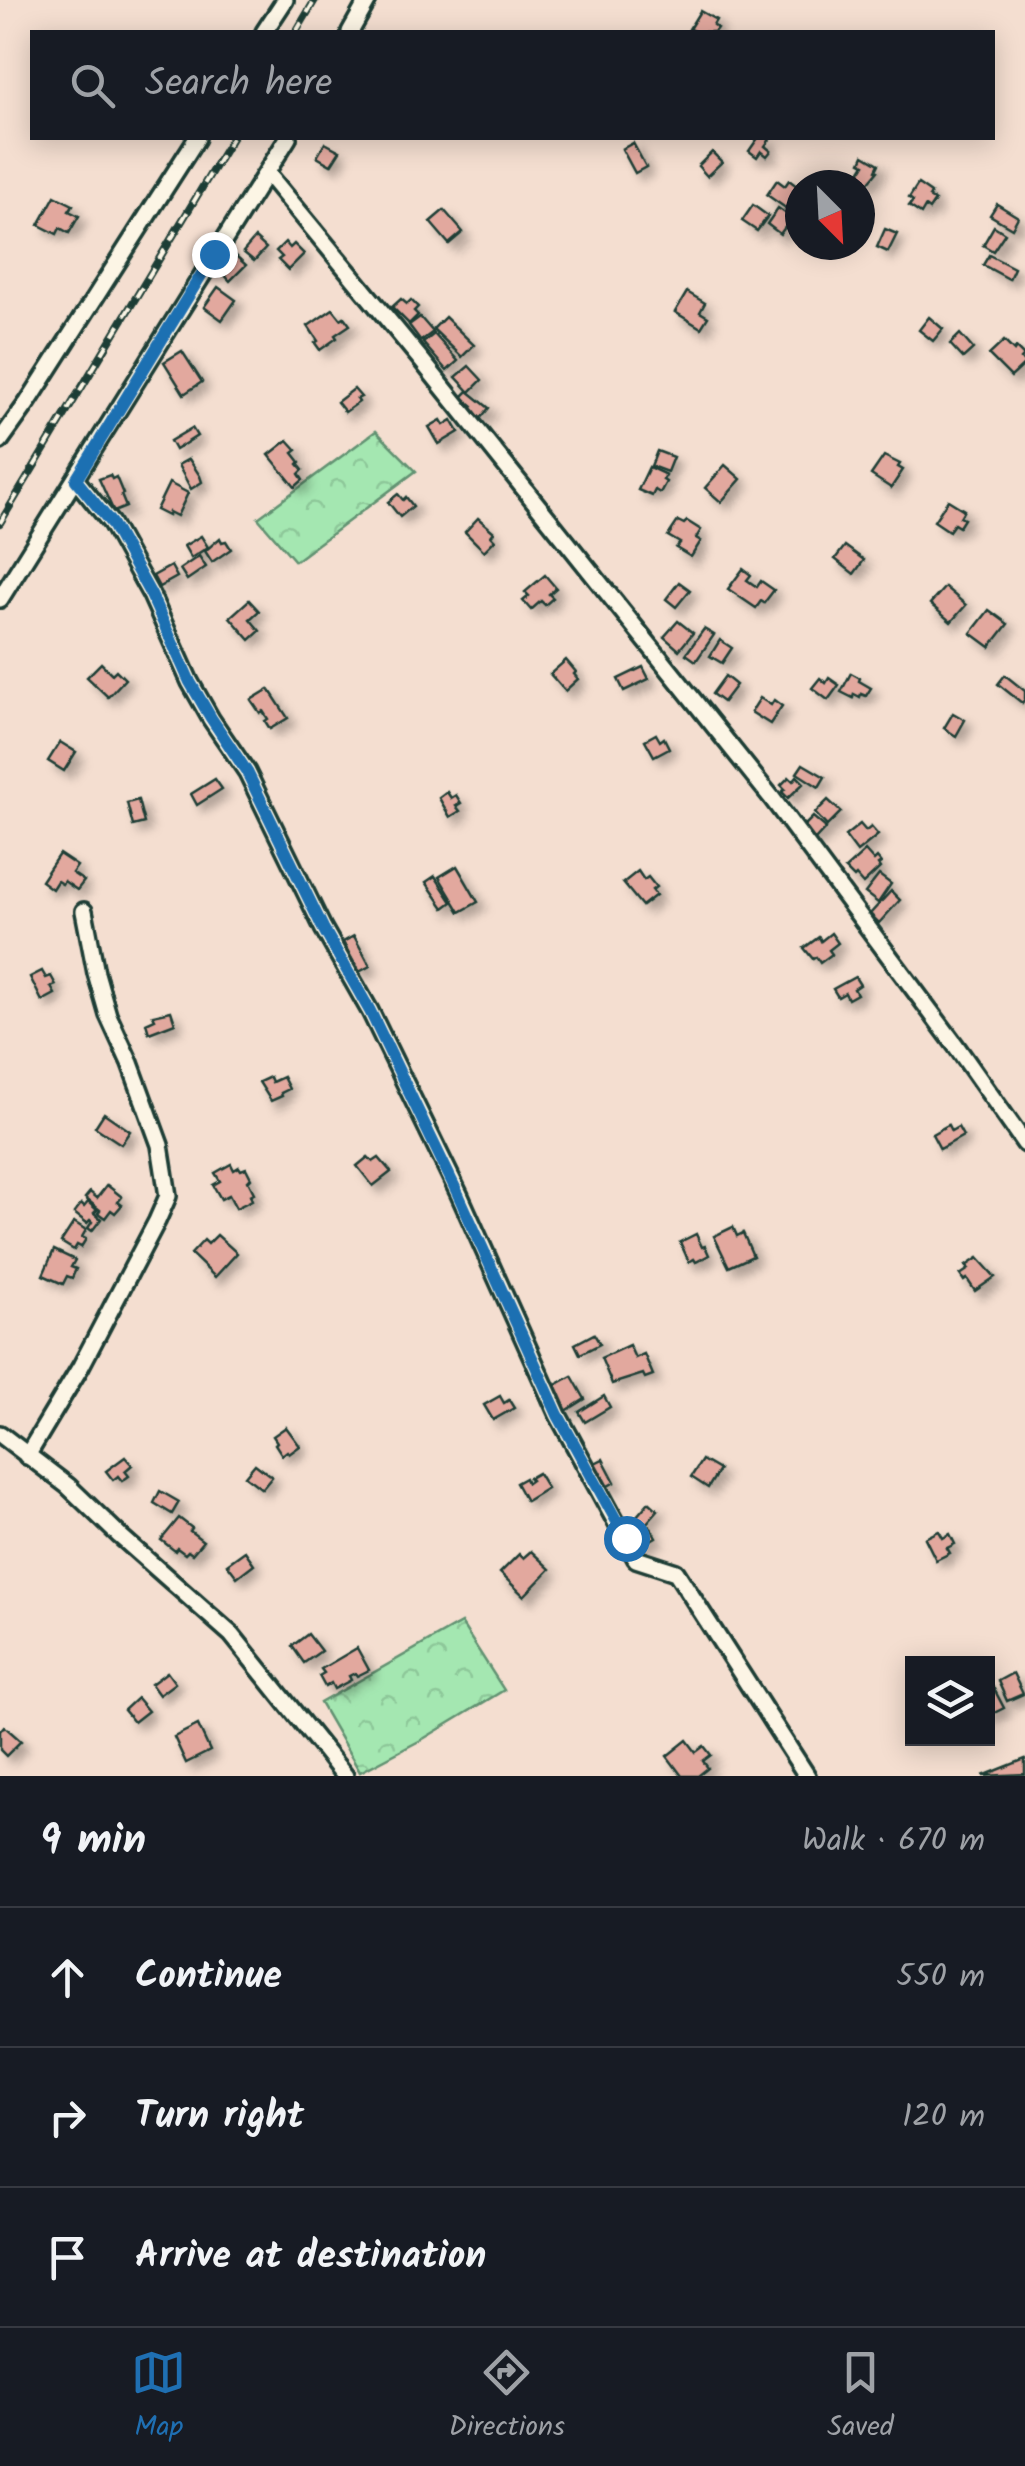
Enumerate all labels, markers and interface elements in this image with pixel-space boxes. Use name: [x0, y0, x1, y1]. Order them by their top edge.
search box: [30, 30, 995, 140]
text: Search here: [145, 55, 332, 115]
icon: search: [65, 58, 120, 113]
north arrow: [785, 170, 875, 260]
route end: [192, 232, 238, 278]
route start: [604, 1516, 650, 1562]
map controls: [905, 1656, 995, 1746]
button: layers: [905, 1656, 995, 1746]
text: 9 min: [40, 1808, 146, 1875]
text: Walk · 670 m: [802, 1816, 985, 1867]
text: Continue: [135, 1947, 282, 2007]
icon: ahead: [40, 1950, 95, 2005]
text: 550 m: [896, 1952, 985, 2003]
text: Turn right: [135, 2087, 304, 2147]
icon: right: [40, 2090, 95, 2145]
text: 120 m: [902, 2092, 985, 2143]
text: Arrive at destination: [135, 2227, 486, 2287]
icon: arrive: [40, 2230, 95, 2285]
tab: Map: [131, 2345, 186, 2450]
tab: Directions: [449, 2345, 565, 2450]
tab: Saved: [827, 2345, 894, 2450]

